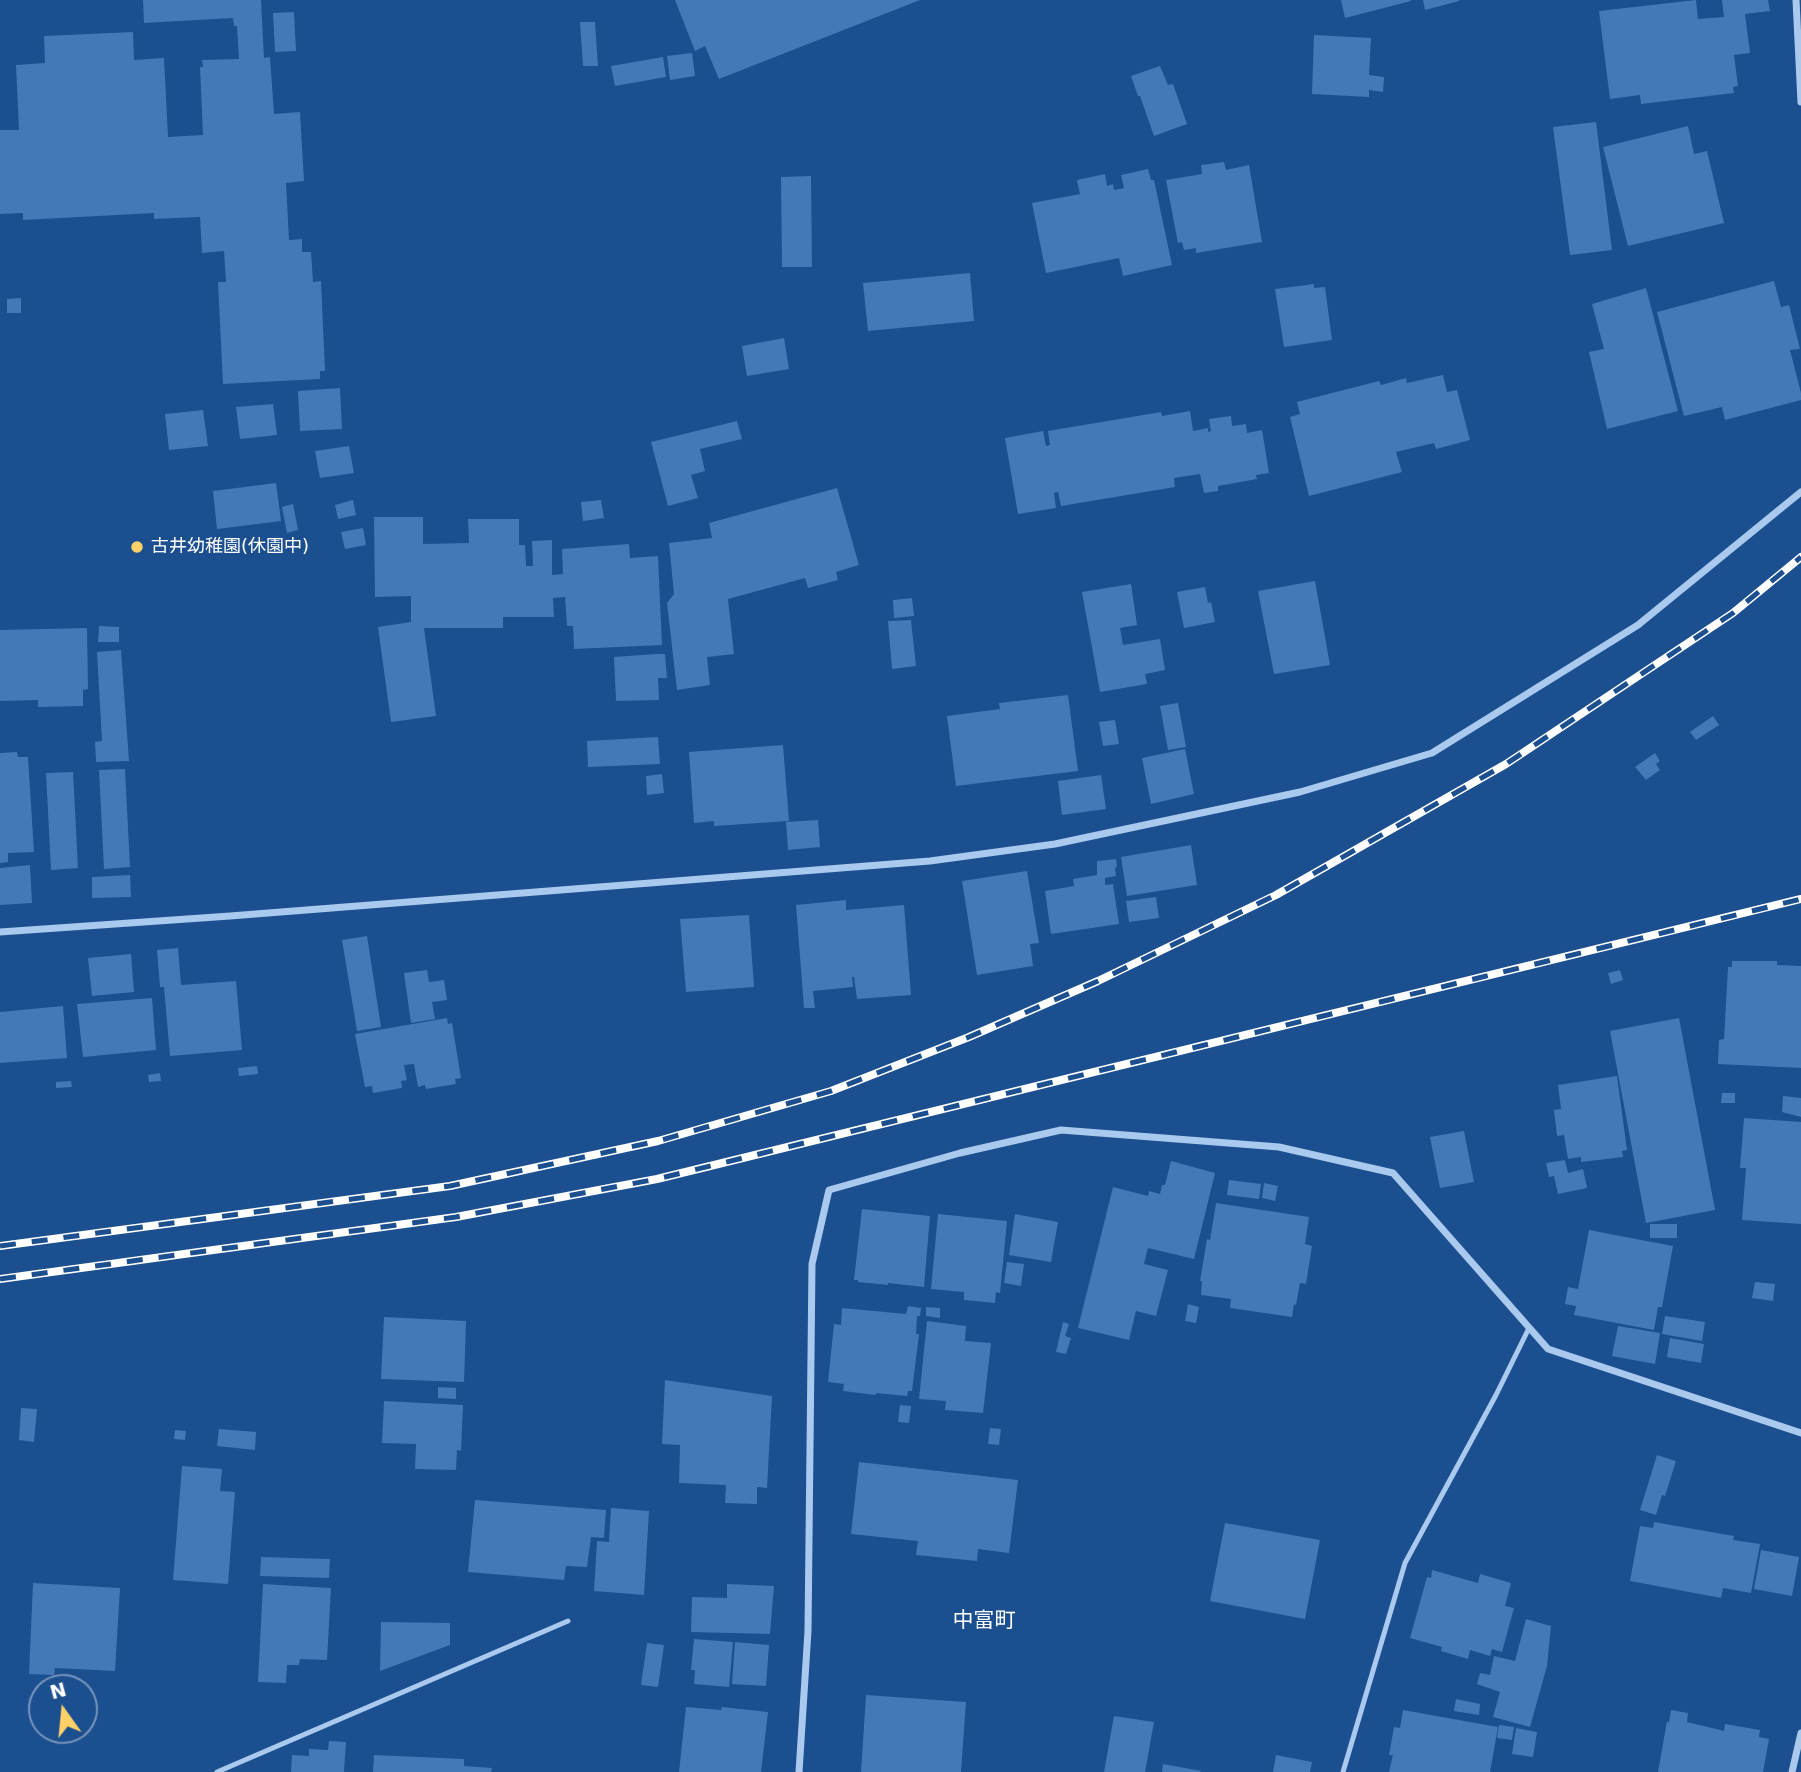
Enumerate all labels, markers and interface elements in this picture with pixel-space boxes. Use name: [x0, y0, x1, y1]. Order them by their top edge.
place label: 古井幼稚園(休園中): [151, 536, 309, 558]
marker: 古井幼稚園(休園中): [129, 539, 145, 555]
district label: 中富町: [953, 1609, 1015, 1635]
north arrow: [28, 1674, 98, 1744]
text: N: [48, 1678, 69, 1703]

